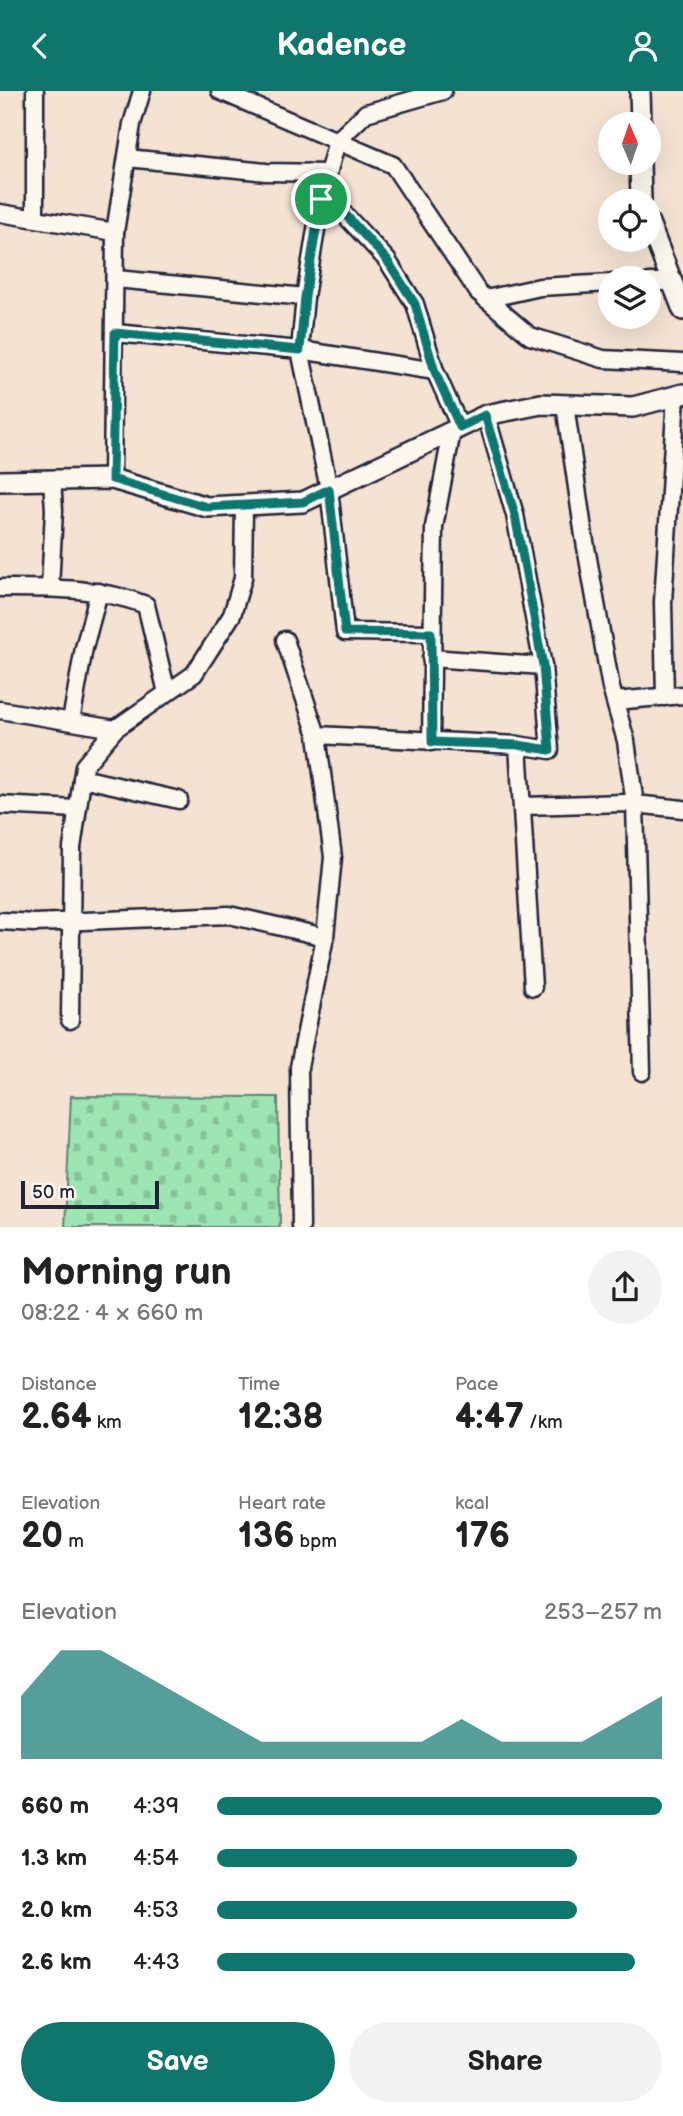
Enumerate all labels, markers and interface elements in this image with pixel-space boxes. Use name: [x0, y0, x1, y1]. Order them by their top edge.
text: Kadence: [277, 26, 406, 65]
icon: back: [21, 27, 59, 65]
icon: person: [624, 27, 662, 65]
north arrow: [598, 112, 662, 175]
map controls: [598, 112, 661, 329]
pin: [291, 169, 351, 229]
icon: arrive: [302, 180, 340, 218]
button: locate: [598, 189, 661, 252]
button: layers: [598, 266, 661, 329]
scale bar: [21, 1178, 159, 1210]
text: 50 m: [32, 1181, 75, 1204]
text: Morning run: [21, 1250, 232, 1295]
button: share: [588, 1250, 662, 1324]
text: 08:22 · 4 × 660 m: [21, 1299, 203, 1327]
text: Distance: [21, 1373, 97, 1396]
text: Time: [238, 1373, 280, 1396]
text: Pace: [455, 1373, 498, 1396]
text: 2.64: [21, 1396, 92, 1439]
text: 12:38: [238, 1396, 324, 1439]
text: 4:47: [455, 1396, 524, 1439]
text: km: [92, 1411, 122, 1434]
text: /km: [524, 1411, 563, 1434]
text: Elevation: [21, 1492, 100, 1515]
text: Heart rate: [238, 1492, 326, 1515]
text: kcal: [455, 1492, 489, 1515]
text: 20: [21, 1515, 63, 1558]
text: 136: [238, 1515, 294, 1558]
text: 176: [455, 1515, 510, 1558]
text: m: [63, 1530, 84, 1553]
text: bpm: [294, 1530, 337, 1553]
text: Elevation: [21, 1598, 117, 1626]
text: 253–257 m: [544, 1598, 662, 1626]
text: 660 m: [21, 1792, 89, 1820]
text: 4:39: [133, 1792, 179, 1820]
text: 1.3 km: [21, 1844, 87, 1872]
text: 4:54: [133, 1844, 179, 1872]
text: 2.0 km: [21, 1896, 92, 1924]
text: 4:53: [133, 1896, 179, 1924]
text: 2.6 km: [21, 1948, 92, 1976]
text: 4:43: [133, 1948, 180, 1976]
button: Save: [21, 2022, 335, 2102]
button: Share: [349, 2022, 662, 2102]

